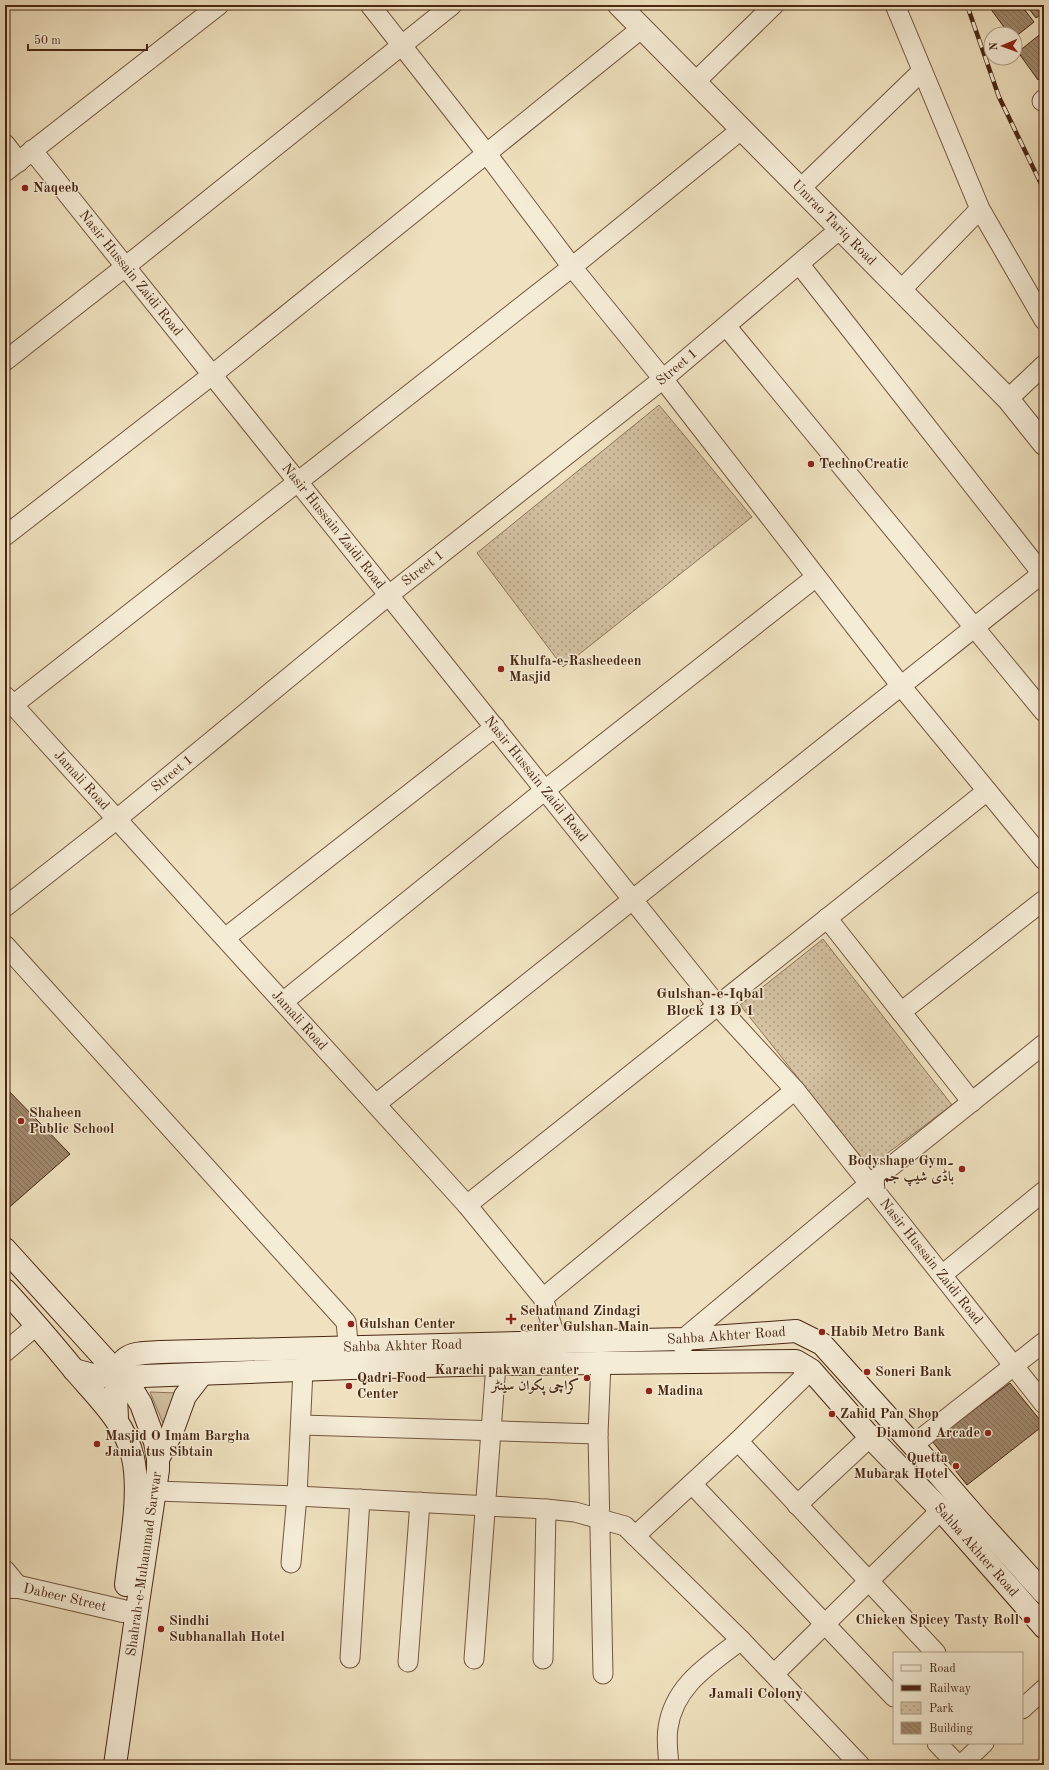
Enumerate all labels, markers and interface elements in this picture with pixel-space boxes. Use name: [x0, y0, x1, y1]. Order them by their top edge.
scale bar: [28, 26, 147, 52]
north arrow: [983, 26, 1023, 66]
text: 50 m: [34, 34, 61, 47]
text: N: [989, 41, 1000, 51]
street label: Umrao Tariq Road: [789, 177, 879, 268]
place label: Naqeeb: [33, 181, 79, 195]
marker: Naqeeb: [20, 183, 30, 193]
street label: Nasir Hussain Zaidi Road: [76, 208, 185, 339]
street label: Street 1: [654, 346, 700, 388]
place label: TechnoCreatic: [819, 457, 909, 471]
marker: TechnoCreatic: [806, 459, 816, 469]
street label: Nasir Hussain Zaidi Road: [279, 461, 388, 591]
street label: Street 1: [399, 548, 447, 589]
place label: Khulfa-e-Rasheedeen Masjid: [509, 654, 642, 684]
marker: Khulfa-e-Rasheedeen Masjid: [496, 664, 506, 674]
street label: Nasir Hussain Zaidi Road: [482, 714, 590, 844]
street label: Jamali Road: [51, 748, 112, 813]
street label: Street 1: [149, 752, 196, 795]
district label: Gulshan-e-Iqbal Block 13 D 1: [656, 987, 764, 1019]
street label: Jamali Road: [269, 988, 330, 1053]
place label: Shaheen Public School: [29, 1106, 114, 1136]
marker: Shaheen Public School: [16, 1116, 26, 1126]
place label: Bodyshape Gym۔ باڈی شیپ جم: [848, 1154, 954, 1189]
marker: Bodyshape Gym۔ باڈی شیپ جم: [957, 1164, 967, 1174]
street label: Nasir Hussain Zaidi Road: [877, 1196, 985, 1327]
place label: Sehatmand Zindagi center Gulshan Main: [520, 1304, 649, 1334]
marker: Sehatmand Zindagi center Gulshan Main: [505, 1313, 517, 1325]
place label: Gulshan Center: [359, 1317, 455, 1331]
marker: Gulshan Center: [346, 1319, 356, 1329]
street label: Sahba Akhter Road: [667, 1325, 786, 1346]
place label: Habib Metro Bank: [830, 1325, 946, 1339]
marker: Habib Metro Bank: [817, 1327, 827, 1337]
street label: Sahba Akhter Road: [343, 1337, 462, 1354]
place label: Karachi pakwan canter کراچی پکوان سینٹر: [435, 1363, 579, 1396]
place label: Soneri Bank: [875, 1365, 952, 1379]
marker: Soneri Bank: [862, 1367, 872, 1377]
place label: Qadri Food Center: [357, 1371, 427, 1401]
marker: Karachi pakwan canter کراچی پکوان سینٹر: [582, 1373, 592, 1383]
marker: Qadri Food Center: [344, 1381, 354, 1391]
place label: Madina: [657, 1384, 703, 1398]
marker: Madina: [644, 1386, 654, 1396]
place label: Zahid Pan Shop: [840, 1407, 939, 1421]
marker: Zahid Pan Shop: [827, 1409, 837, 1419]
place label: Diamond Arcade: [876, 1426, 980, 1440]
marker: Diamond Arcade: [983, 1428, 993, 1438]
place label: Masjid O Imam Bargha Jamia tus Sibtain: [105, 1429, 250, 1459]
marker: Masjid O Imam Bargha Jamia tus Sibtain: [92, 1439, 102, 1449]
place label: Quetta Mubarak Hotel: [854, 1451, 948, 1481]
marker: Quetta Mubarak Hotel: [951, 1461, 961, 1471]
street label: Shahrah-e-Muhammad Sarwar: [124, 1470, 164, 1657]
street label: Sahba Akhter Road: [932, 1501, 1021, 1599]
street label: Dabeer Street: [22, 1581, 108, 1614]
place label: Chicken Spicey Tasty Roll: [856, 1613, 1019, 1627]
place label: Sindhi Subhanallah Hotel: [169, 1614, 285, 1644]
marker: Chicken Spicey Tasty Roll: [1022, 1615, 1032, 1625]
marker: Sindhi Subhanallah Hotel: [156, 1624, 166, 1634]
legend: [893, 1652, 1023, 1744]
text: Road: [929, 1663, 956, 1675]
text: Railway: [929, 1683, 972, 1695]
district label: Jamali Colony: [709, 1687, 803, 1702]
text: Park: [929, 1703, 954, 1715]
text: Building: [929, 1723, 973, 1735]

